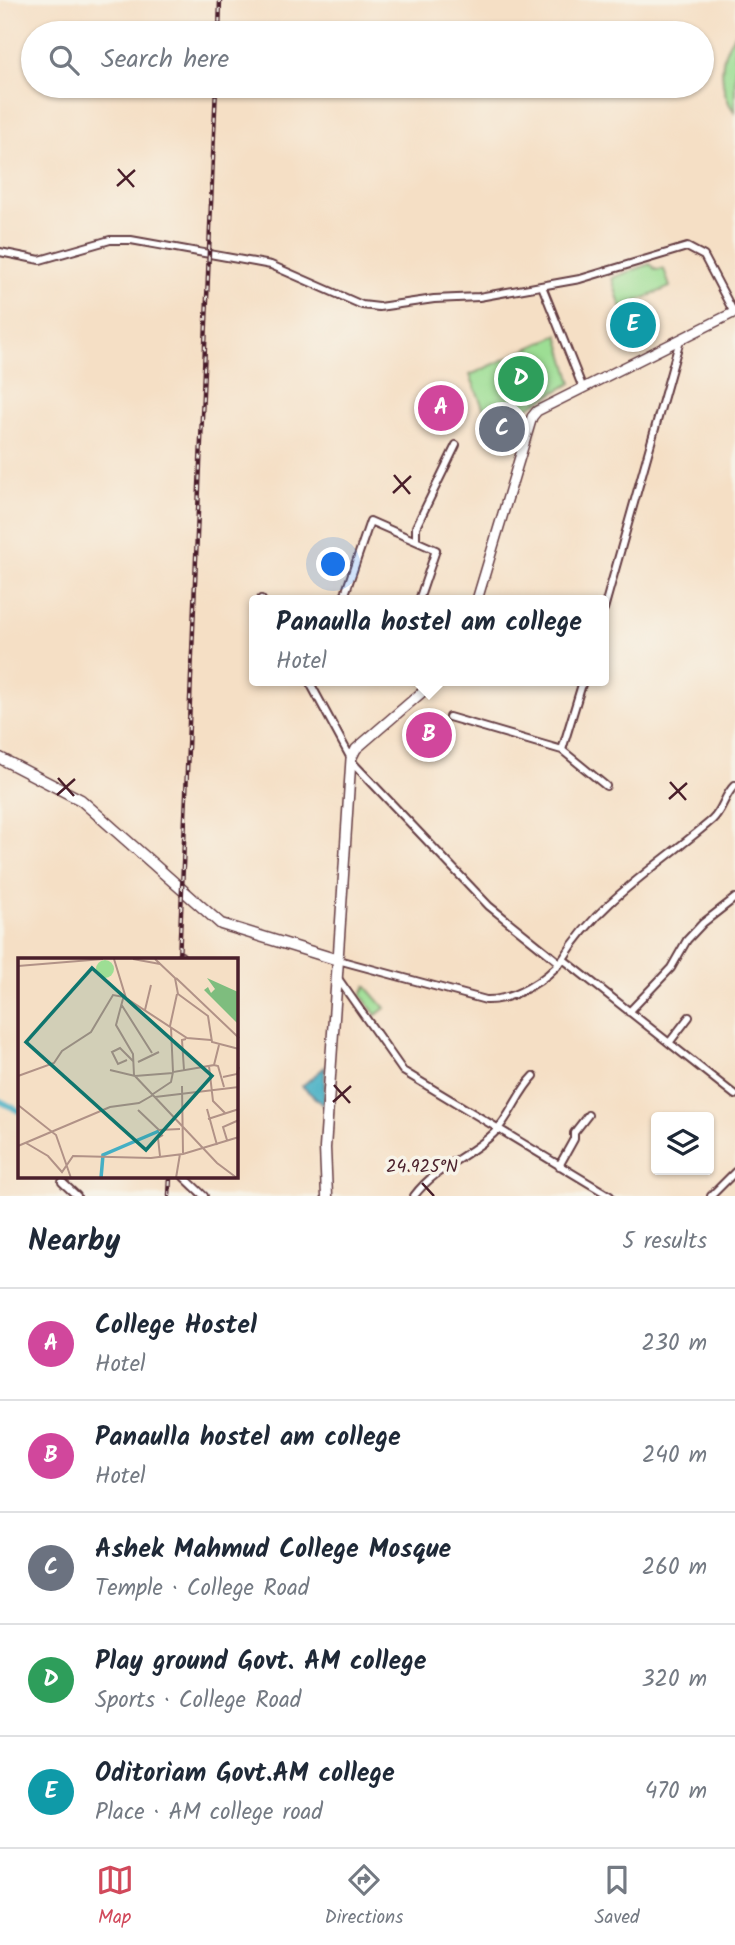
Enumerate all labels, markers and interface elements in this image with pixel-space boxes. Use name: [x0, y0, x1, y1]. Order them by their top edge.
search box: [21, 21, 714, 98]
text: Search here: [101, 39, 229, 81]
icon: search: [45, 41, 83, 79]
pin: E: [610, 299, 656, 351]
pin: D: [498, 353, 544, 405]
pin: A: [418, 382, 464, 434]
pin: C: [479, 403, 525, 455]
your location: [316, 547, 350, 581]
popup: [249, 595, 609, 686]
text: Panaulla hostel am college: [276, 602, 582, 644]
text: Hotel: [276, 644, 327, 680]
pin: B: [406, 709, 452, 761]
inset map: [18, 958, 238, 1178]
map controls: [651, 1112, 714, 1175]
button: layers: [651, 1112, 714, 1175]
text: 24.925°N: [386, 1153, 458, 1182]
text: Nearby: [28, 1218, 120, 1266]
text: 5 results: [622, 1224, 707, 1260]
text: College Hostel: [95, 1305, 257, 1347]
text: A: [44, 1326, 58, 1362]
text: 230 m: [641, 1326, 707, 1362]
text: Hotel: [95, 1347, 146, 1383]
text: Panaulla hostel am college: [95, 1417, 401, 1459]
text: B: [44, 1438, 58, 1474]
text: 240 m: [642, 1438, 707, 1474]
text: Hotel: [95, 1459, 146, 1495]
text: Ashek Mahmud College Mosque: [95, 1529, 451, 1571]
text: C: [44, 1550, 58, 1586]
text: 260 m: [642, 1550, 707, 1586]
text: Temple · College Road: [95, 1571, 309, 1607]
text: Play ground Govt. AM college: [95, 1641, 426, 1683]
text: D: [43, 1662, 59, 1698]
text: 320 m: [641, 1662, 707, 1698]
text: Sports · College Road: [95, 1683, 301, 1719]
text: Oditoriam Govt.AM college: [95, 1753, 395, 1795]
text: E: [45, 1774, 57, 1810]
text: 470 m: [645, 1774, 707, 1810]
text: Place · AM college road: [95, 1795, 323, 1831]
tab: Map: [96, 1861, 134, 1933]
tab: Directions: [325, 1861, 403, 1933]
tab: Saved: [594, 1861, 639, 1933]

